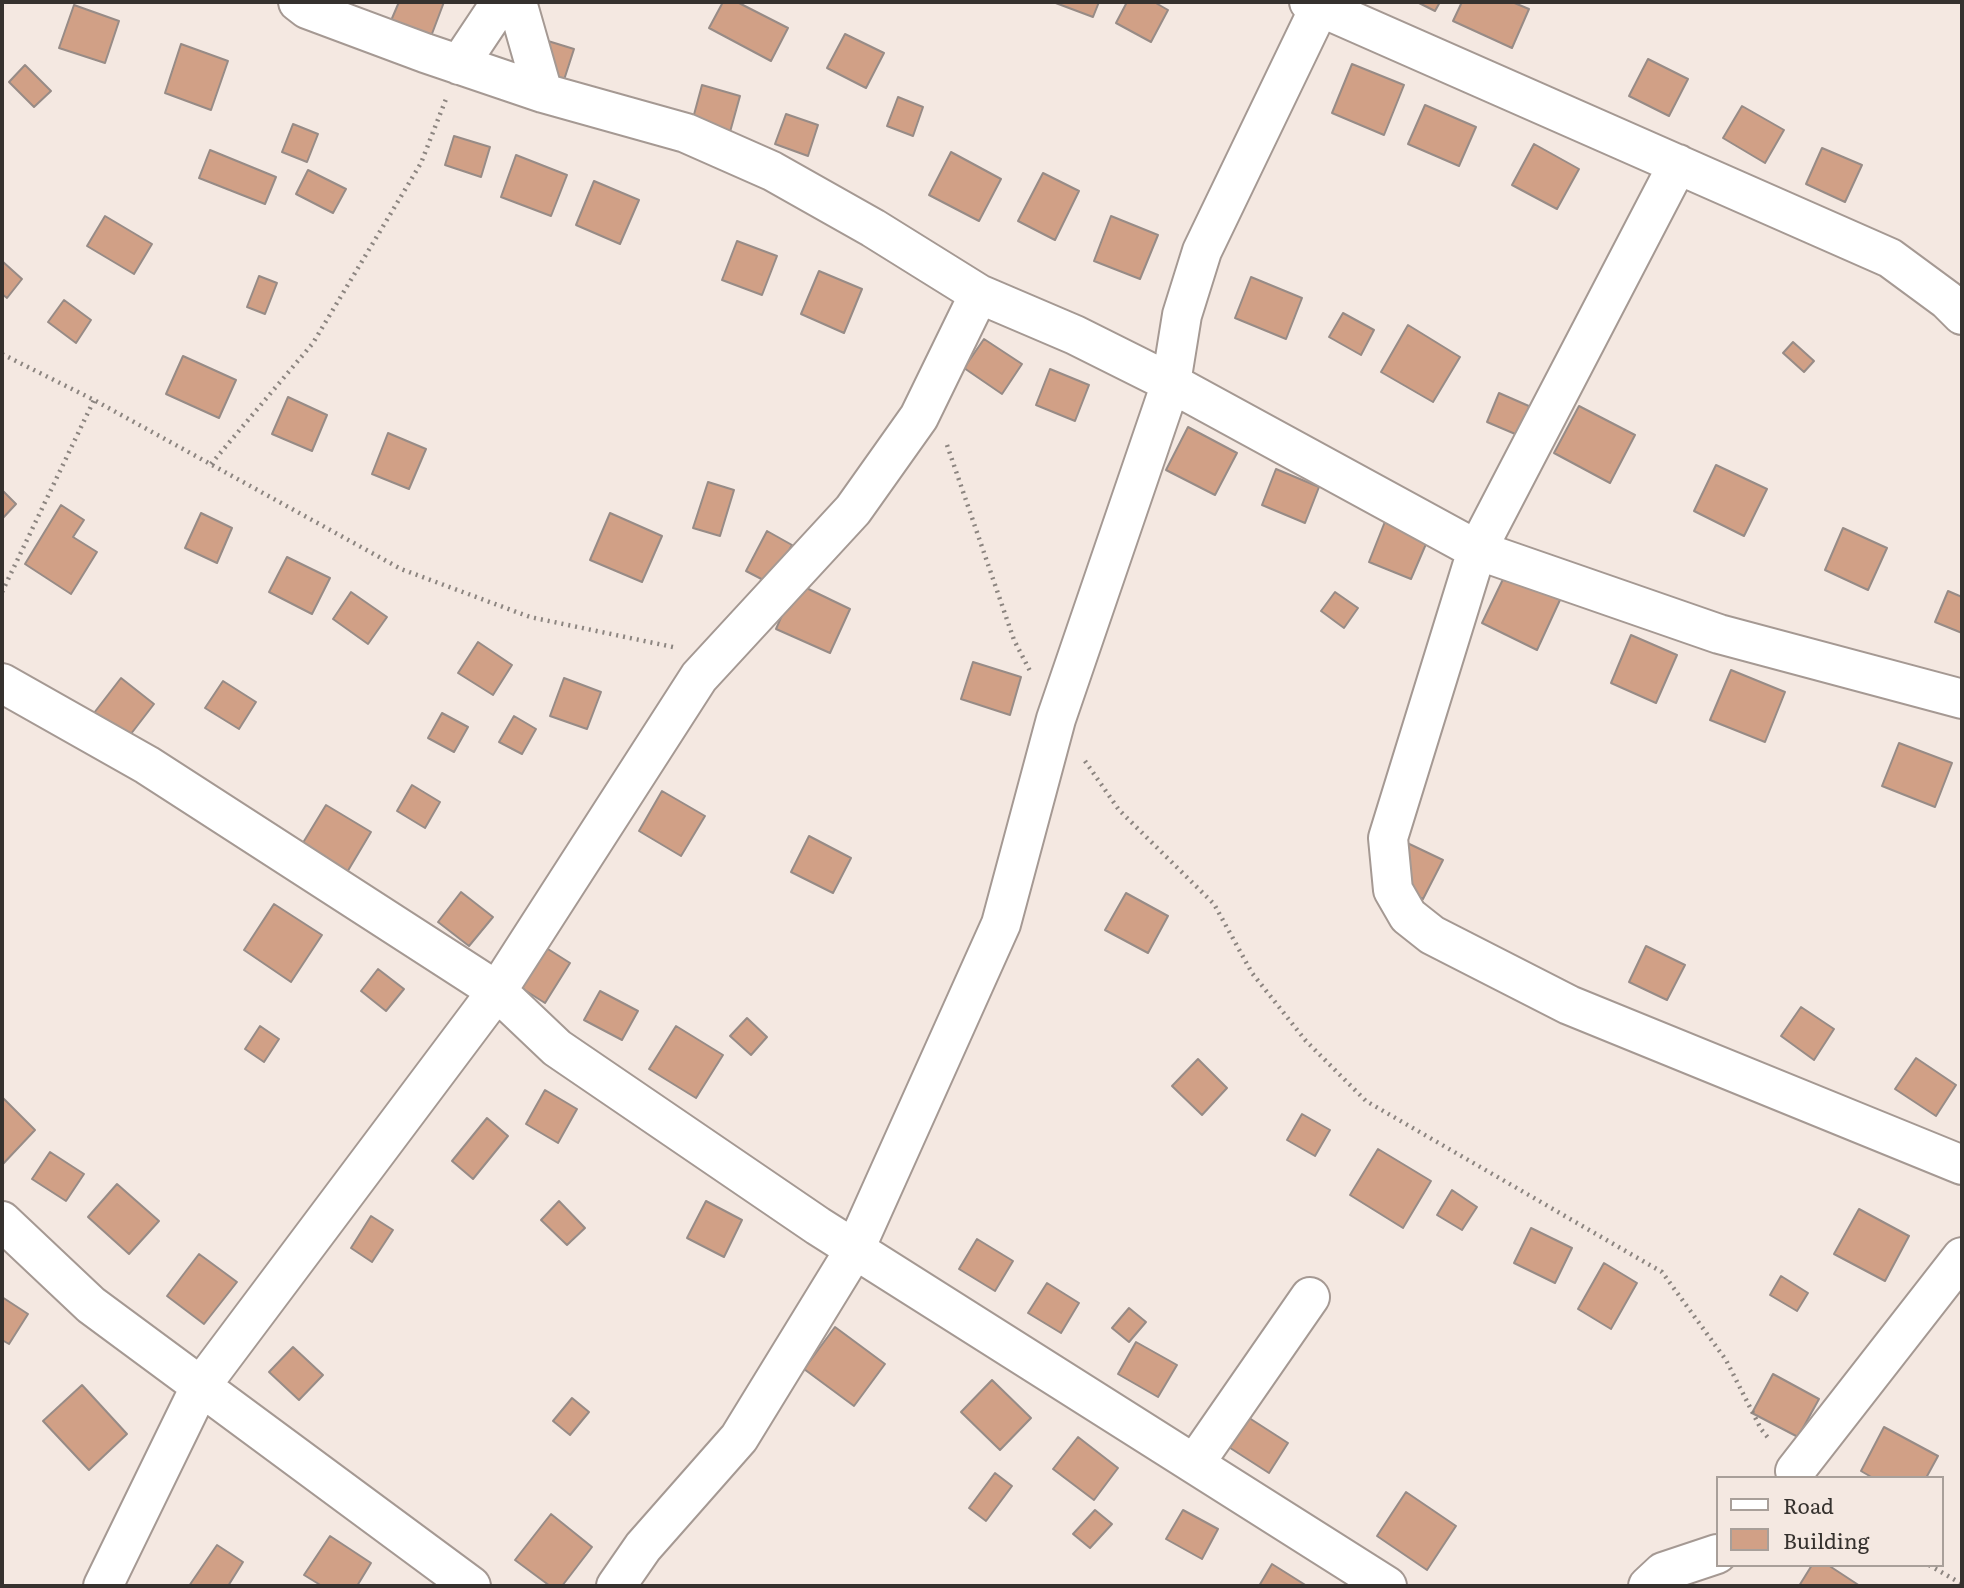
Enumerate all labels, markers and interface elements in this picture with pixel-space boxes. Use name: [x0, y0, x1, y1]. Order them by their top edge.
legend: [1716, 1476, 1943, 1567]
text: Road: [1783, 1489, 1834, 1520]
text: Building: [1783, 1524, 1869, 1555]

